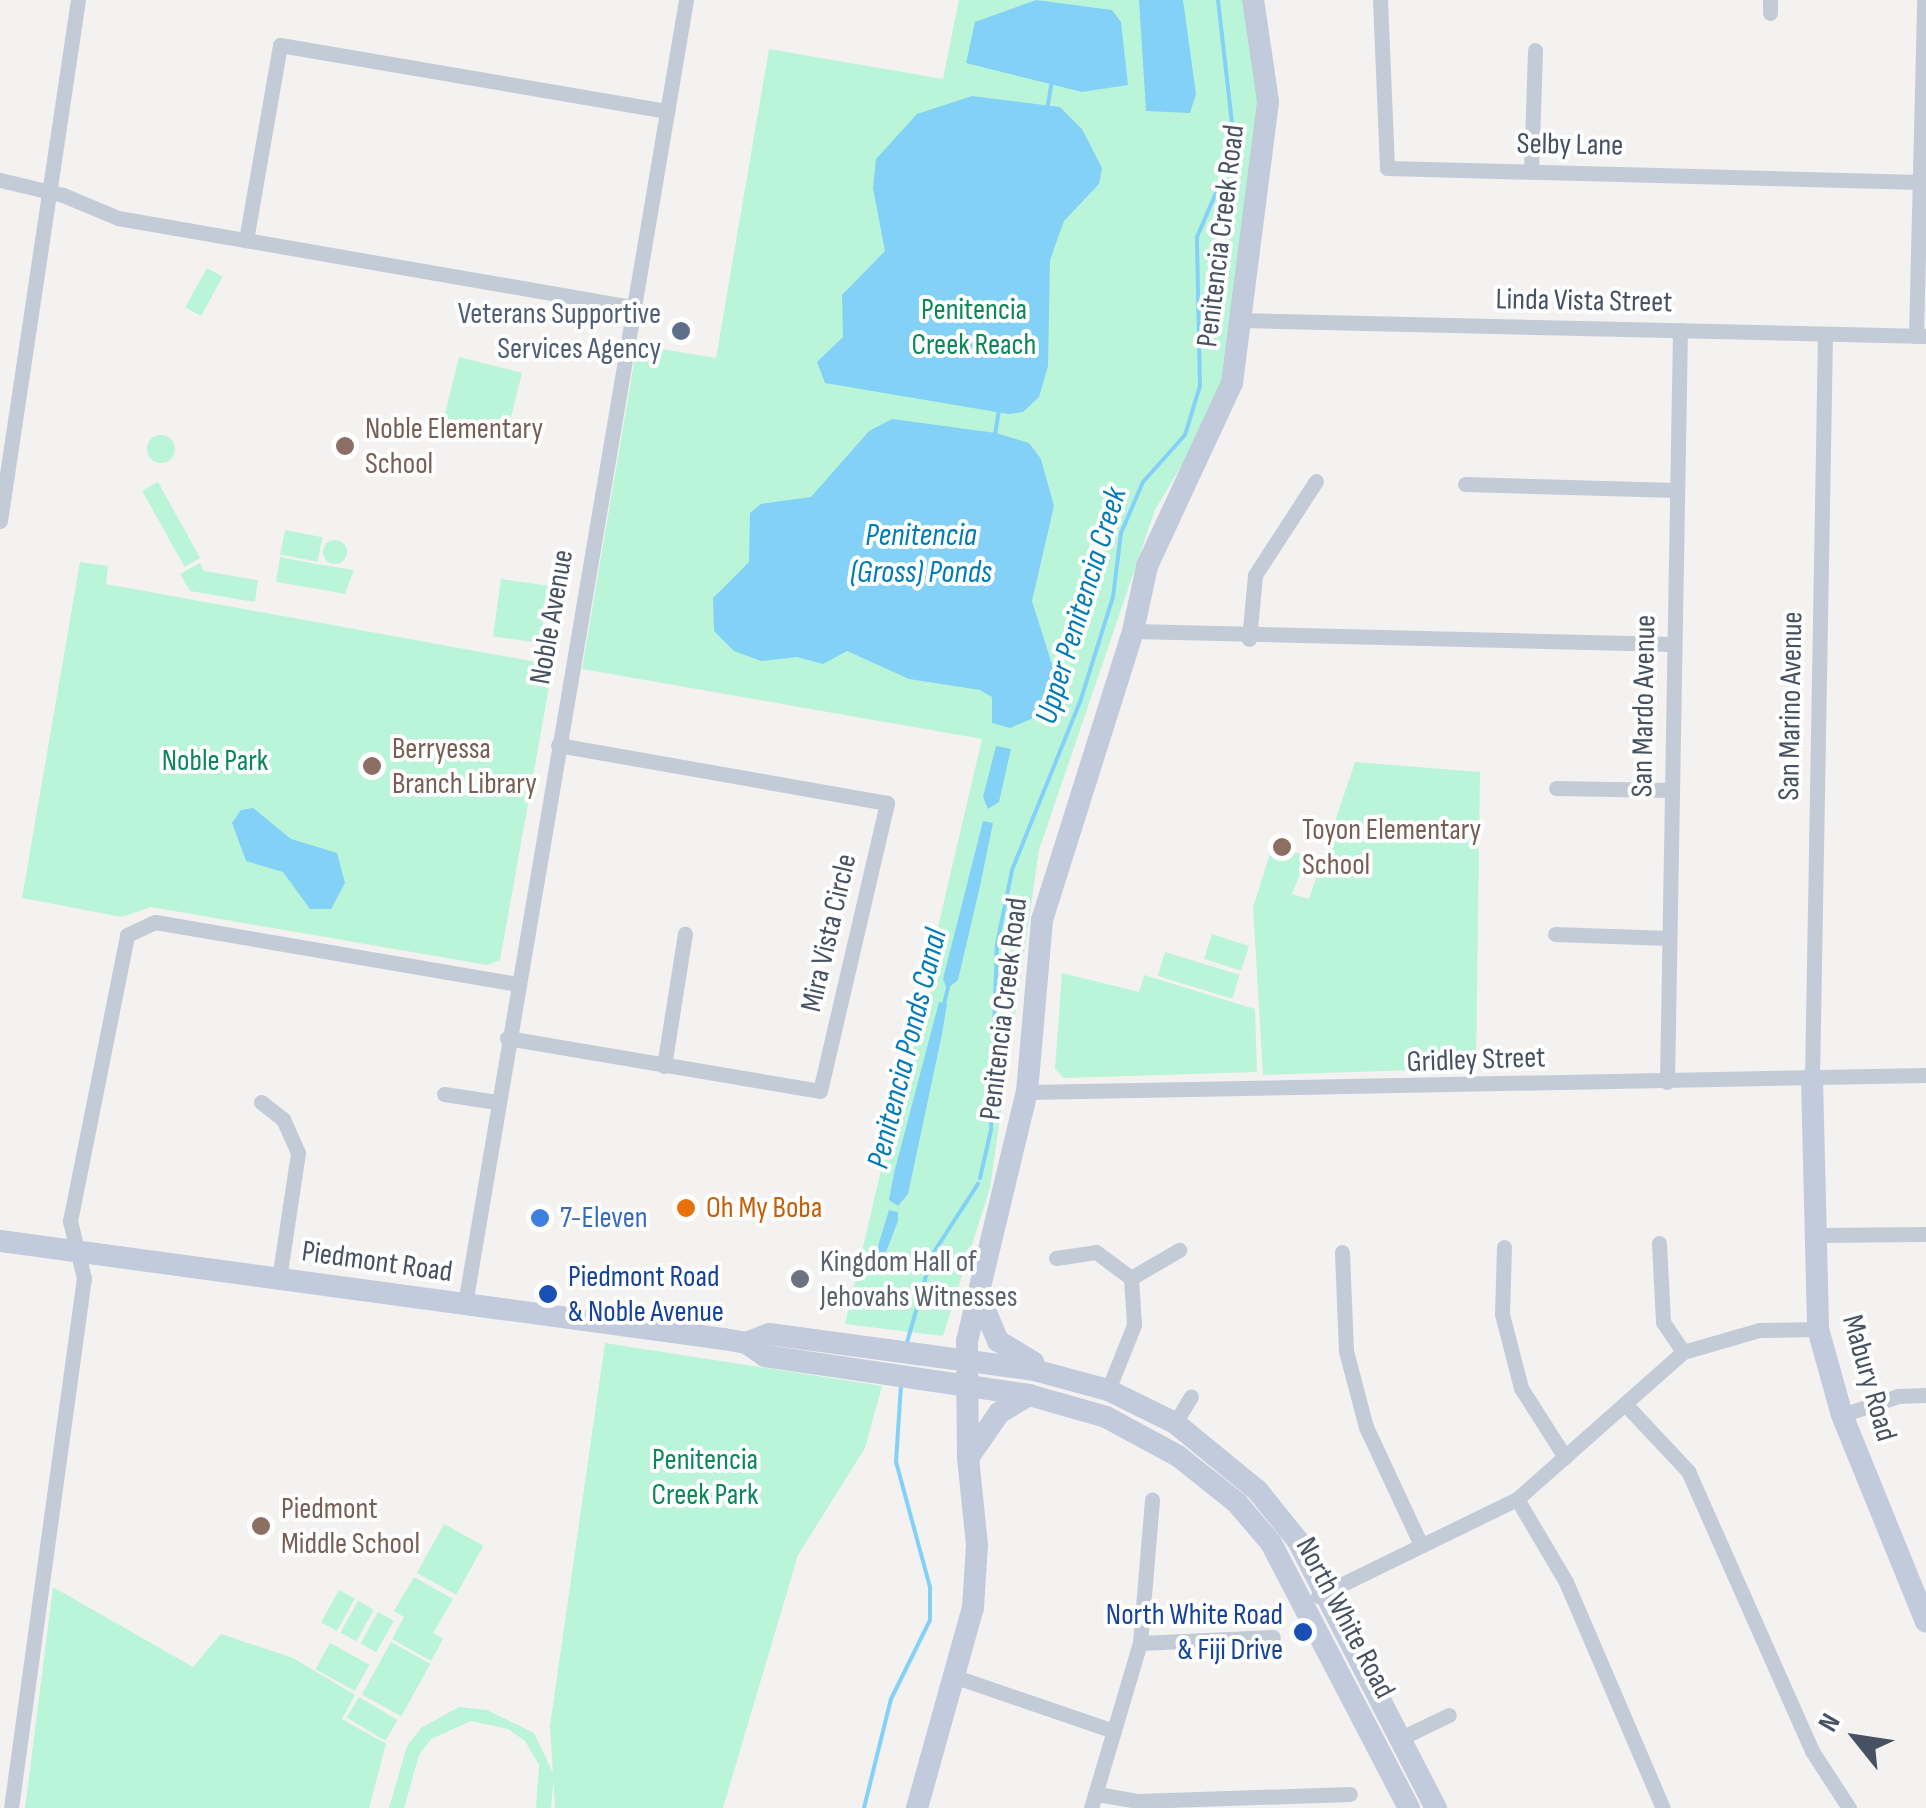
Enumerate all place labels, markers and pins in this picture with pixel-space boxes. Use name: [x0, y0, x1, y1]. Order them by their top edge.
place label: Veterans Supportive Services Agency: [458, 296, 661, 366]
marker: Veterans Supportive Services Agency: [670, 320, 692, 342]
place label: Noble Elementary School: [365, 411, 543, 482]
marker: Noble Elementary School: [334, 435, 356, 457]
place label: Berryessa Branch Library: [392, 731, 537, 802]
marker: Berryessa Branch Library: [361, 755, 383, 777]
place label: Toyon Elementary School: [1302, 812, 1481, 882]
marker: Toyon Elementary School: [1271, 836, 1293, 858]
place label: Oh My Boba: [706, 1190, 822, 1226]
marker: Oh My Boba: [675, 1197, 697, 1219]
place label: 7-Eleven: [560, 1200, 648, 1236]
marker: 7-Eleven: [529, 1207, 551, 1229]
place label: Kingdom Hall of Jehovahs Witnesses: [820, 1244, 1018, 1314]
place label: Piedmont Road & Noble Avenue: [568, 1259, 724, 1330]
marker: Kingdom Hall of Jehovahs Witnesses: [789, 1268, 811, 1290]
marker: Piedmont Road & Noble Avenue: [537, 1283, 559, 1305]
place label: Piedmont Middle School: [281, 1491, 420, 1562]
marker: Piedmont Middle School: [250, 1515, 272, 1537]
place label: North White Road & Fiji Drive: [1106, 1597, 1283, 1668]
marker: North White Road & Fiji Drive: [1292, 1621, 1314, 1643]

